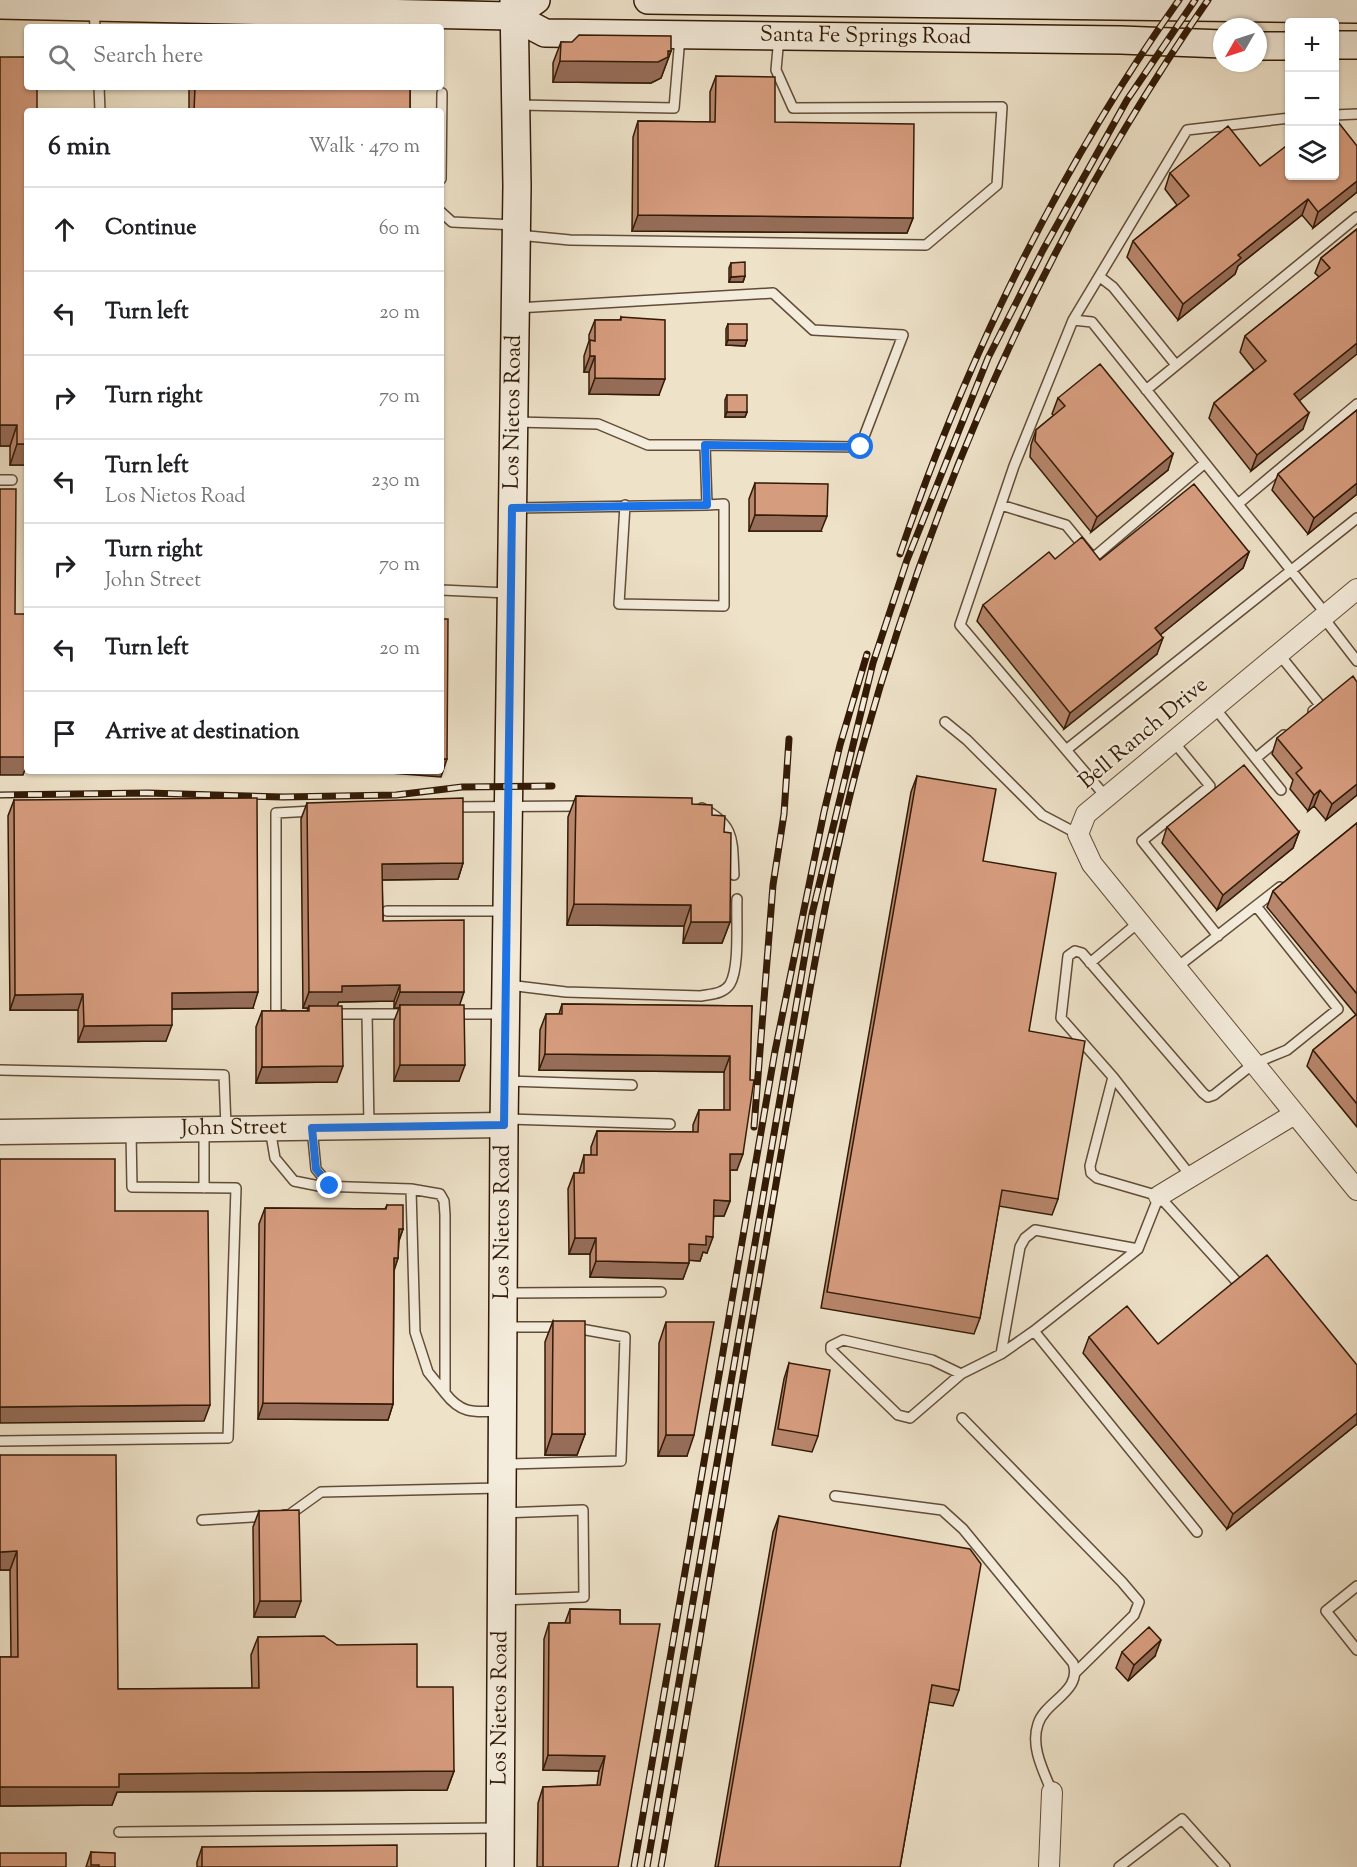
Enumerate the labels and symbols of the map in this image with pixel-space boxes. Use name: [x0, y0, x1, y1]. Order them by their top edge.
north arrow: [1213, 18, 1267, 72]
street label: Santa Fe Springs Road: [760, 20, 972, 54]
street label: Los Nietos Road: [497, 334, 531, 490]
route start: [847, 433, 873, 459]
street label: Bell Ranch Drive: [1072, 670, 1216, 798]
street label: John Street: [180, 1112, 288, 1145]
street label: Los Nietos Road: [487, 1145, 520, 1300]
route end: [316, 1172, 342, 1198]
street label: Los Nietos Road: [484, 1630, 517, 1786]

